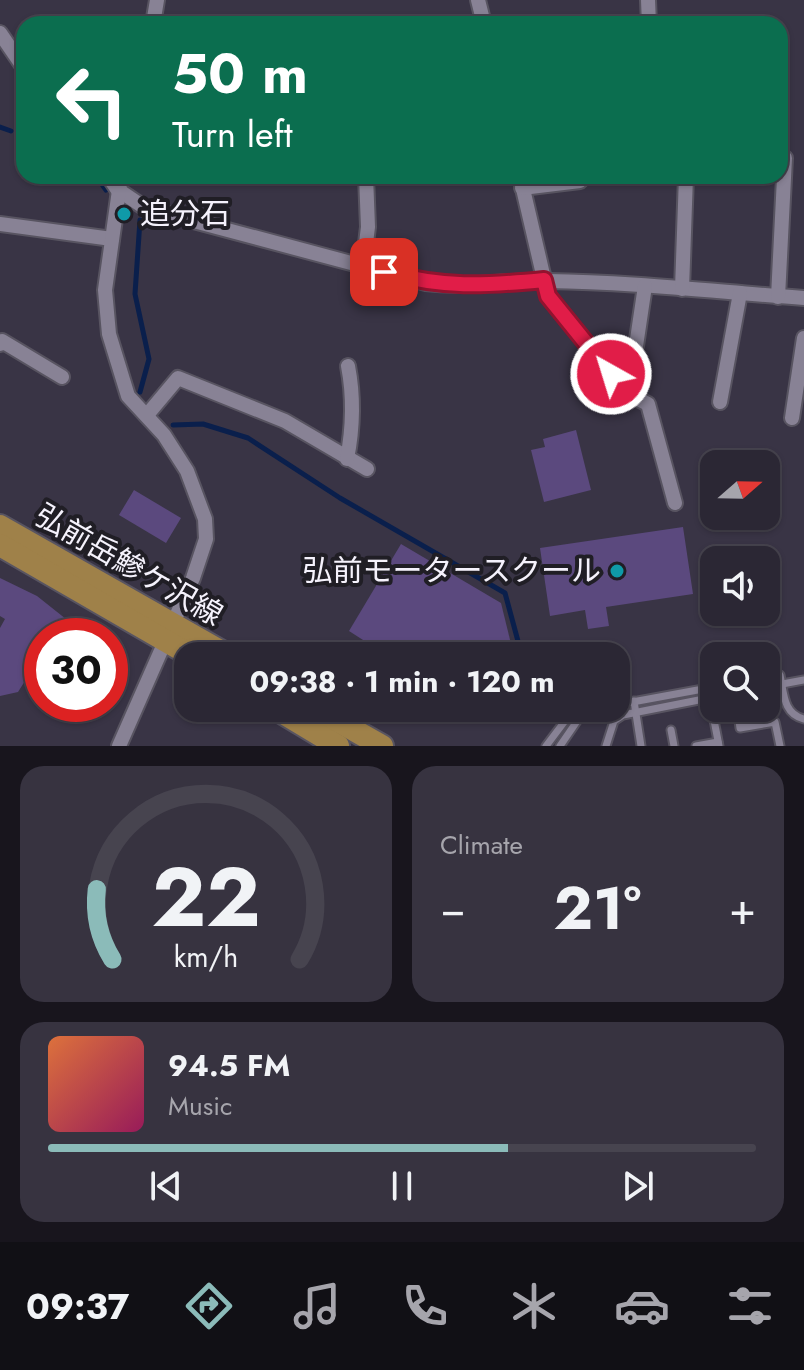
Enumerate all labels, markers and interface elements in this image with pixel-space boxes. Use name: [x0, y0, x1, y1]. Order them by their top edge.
text: 50 m: [172, 33, 308, 114]
icon: left: [40, 48, 144, 152]
text: Turn left: [172, 108, 293, 160]
place label: 追分石: [140, 192, 230, 235]
marker: 追分石: [115, 205, 133, 223]
pin: [350, 238, 418, 306]
icon: arrive: [362, 250, 406, 294]
position arrow: [569, 332, 653, 416]
north arrow: [700, 450, 780, 530]
map controls: [700, 450, 780, 722]
street label: 弘前岳鰺ケ沢線: [28, 493, 231, 636]
button: sound: [700, 546, 780, 626]
place label: 弘前モータースクール: [303, 549, 601, 592]
marker: 弘前モータースクール: [608, 562, 626, 580]
speed limit sign: 30: [24, 618, 128, 722]
button: search: [700, 642, 780, 722]
text: 09:38 · 1 min · 120 m: [249, 660, 555, 703]
text: Climate: [440, 826, 523, 864]
text: 22: [151, 837, 261, 957]
text: 21°: [554, 865, 641, 952]
text: −: [440, 877, 466, 941]
text: +: [729, 877, 756, 941]
text: km/h: [174, 936, 238, 978]
text: 94.5 FM: [168, 1044, 290, 1087]
text: Music: [168, 1087, 232, 1125]
icon: previous: [144, 1164, 188, 1208]
icon: pause: [380, 1164, 424, 1208]
icon: next: [616, 1164, 660, 1208]
icon: directions: [181, 1278, 237, 1334]
icon: music: [289, 1278, 345, 1334]
icon: phone: [397, 1278, 453, 1334]
icon: climate: [506, 1278, 562, 1334]
icon: car: [614, 1278, 670, 1334]
icon: filters: [722, 1278, 778, 1334]
text: 09:37: [26, 1280, 129, 1332]

